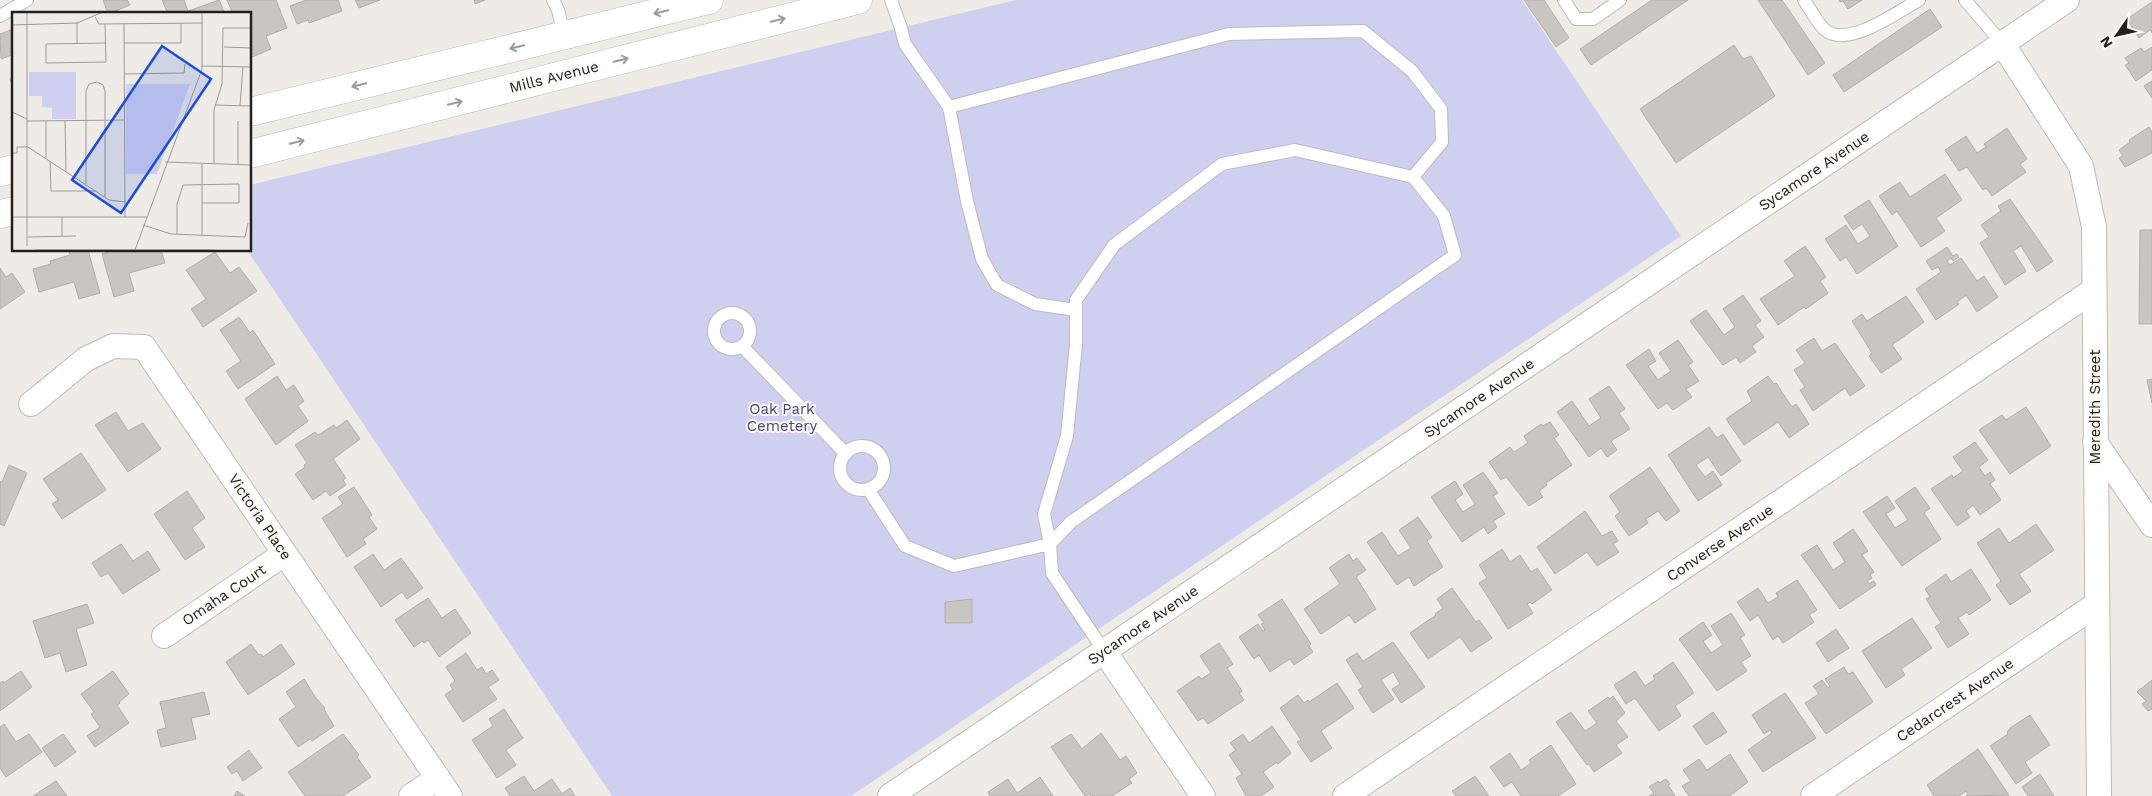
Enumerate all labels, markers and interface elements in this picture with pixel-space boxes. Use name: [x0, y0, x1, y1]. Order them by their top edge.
one-way arrow: [654, 7, 670, 17]
north arrow: [2092, 10, 2142, 60]
inset map: [12, 12, 251, 251]
one-way arrow: [770, 15, 786, 24]
text: N: [2097, 33, 2116, 51]
one-way arrow: [509, 43, 525, 52]
one-way arrow: [612, 55, 628, 65]
street label: Mills Avenue: [507, 57, 601, 97]
one-way arrow: [351, 81, 367, 90]
one-way arrow: [446, 97, 462, 107]
street label: Sycamore Avenue: [1755, 127, 1873, 215]
one-way arrow: [289, 137, 305, 146]
street label: Meredith Street: [2086, 349, 2104, 465]
street label: Sycamore Avenue: [1420, 354, 1538, 442]
park label: Oak Park Cemetery: [747, 400, 817, 435]
street label: Victoria Place: [225, 470, 295, 564]
street label: Converse Avenue: [1663, 501, 1777, 585]
street label: Omaha Court: [179, 560, 270, 630]
street label: Sycamore Avenue: [1084, 581, 1202, 669]
street label: Cedarcrest Avenue: [1893, 654, 2017, 746]

